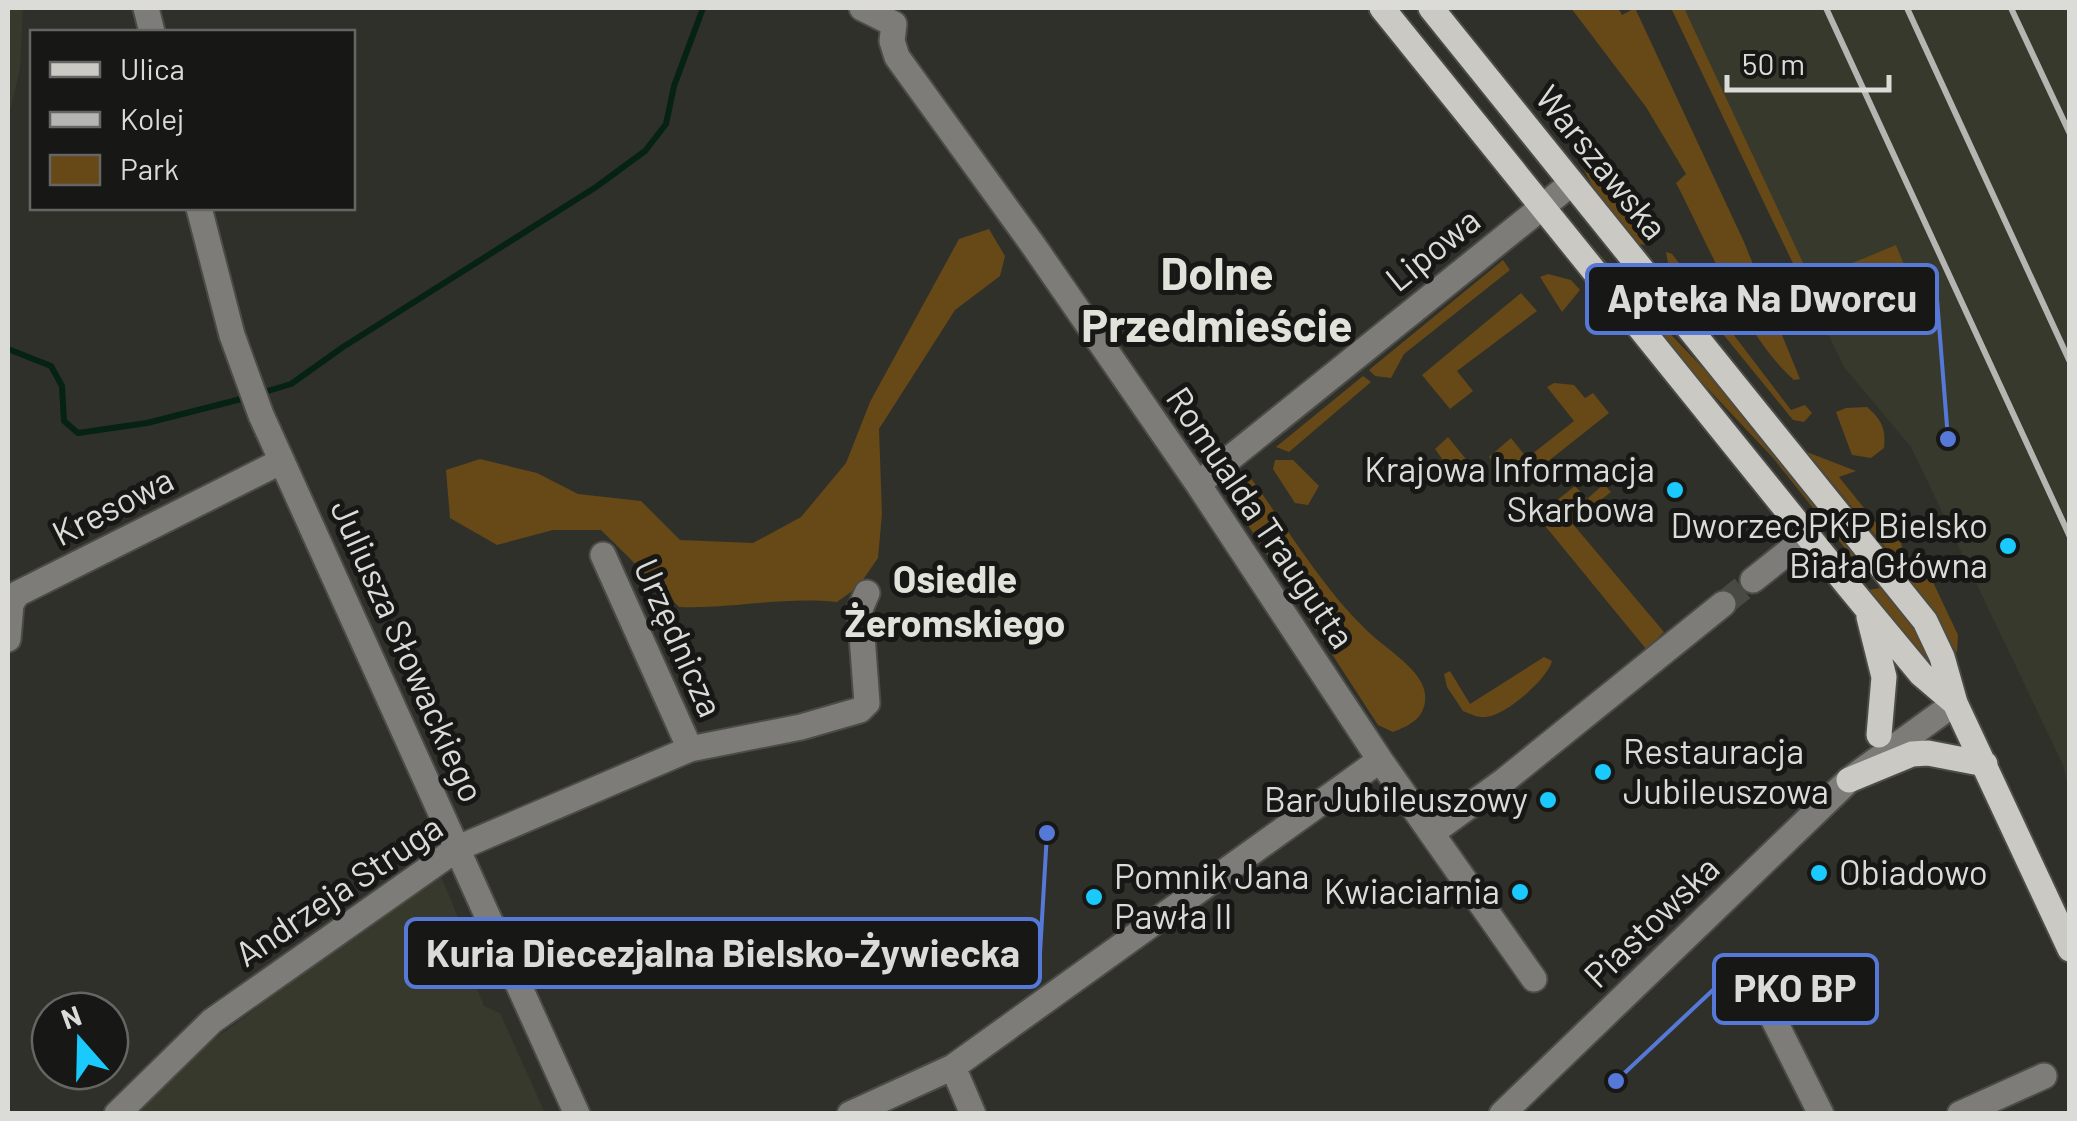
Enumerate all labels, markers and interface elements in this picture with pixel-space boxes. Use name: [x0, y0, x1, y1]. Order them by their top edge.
legend: [30, 30, 355, 210]
scale bar: [1727, 30, 1890, 92]
text: 50 m: [1742, 45, 1805, 81]
text: Ulica: [120, 50, 185, 86]
street label: Warszawska: [1528, 76, 1677, 247]
text: Kolej: [120, 100, 184, 136]
text: Park: [120, 150, 179, 186]
street label: Lipowa: [1376, 198, 1487, 299]
district label: Dolne Przedmieście: [1081, 245, 1353, 351]
callout: Apteka Na Dworcu: [1587, 265, 1937, 333]
text: Apteka Na Dworcu: [1607, 274, 1917, 320]
street label: Romualda Traugutta: [1159, 378, 1365, 656]
place label: Krajowa Informacja Skarbowa: [1364, 447, 1655, 529]
street label: Kresowa: [45, 457, 180, 553]
marker: Krajowa Informacja Skarbowa: [1664, 479, 1686, 501]
street label: Juliusza Słowackiego: [323, 492, 494, 808]
place label: Dworzec PKP Bielsko Biała Główna: [1670, 503, 1988, 585]
marker: Dworzec PKP Bielsko Biała Główna: [1997, 535, 2019, 557]
street label: Urzędnicza: [626, 552, 733, 723]
district label: Osiedle Żeromskiego: [845, 555, 1065, 645]
place label: Restauracja Jubileuszowa: [1623, 729, 1829, 811]
marker: Restauracja Jubileuszowa: [1592, 761, 1614, 783]
place label: Bar Jubileuszowy: [1264, 777, 1528, 819]
marker: Bar Jubileuszowy: [1537, 789, 1559, 811]
street label: Andrzeja Struga: [226, 805, 449, 974]
street label: Piastowska: [1575, 846, 1727, 995]
place label: Obiadowo: [1839, 850, 1988, 892]
place label: Pomnik Jana Pawła II: [1114, 854, 1309, 936]
marker: Obiadowo: [1808, 862, 1830, 884]
place label: Kwiaciarnia: [1324, 869, 1500, 911]
marker: Kwiaciarnia: [1509, 881, 1531, 903]
marker: Pomnik Jana Pawła II: [1083, 886, 1105, 908]
callout: Kuria Diecezjalna Bielsko-Żywiecka: [406, 919, 1040, 987]
text: Kuria Diecezjalna Bielsko-Żywiecka: [426, 929, 1020, 975]
callout: PKO BP: [1714, 955, 1877, 1023]
text: PKO BP: [1734, 964, 1856, 1010]
north arrow: [30, 991, 130, 1091]
text: N: [57, 997, 86, 1036]

